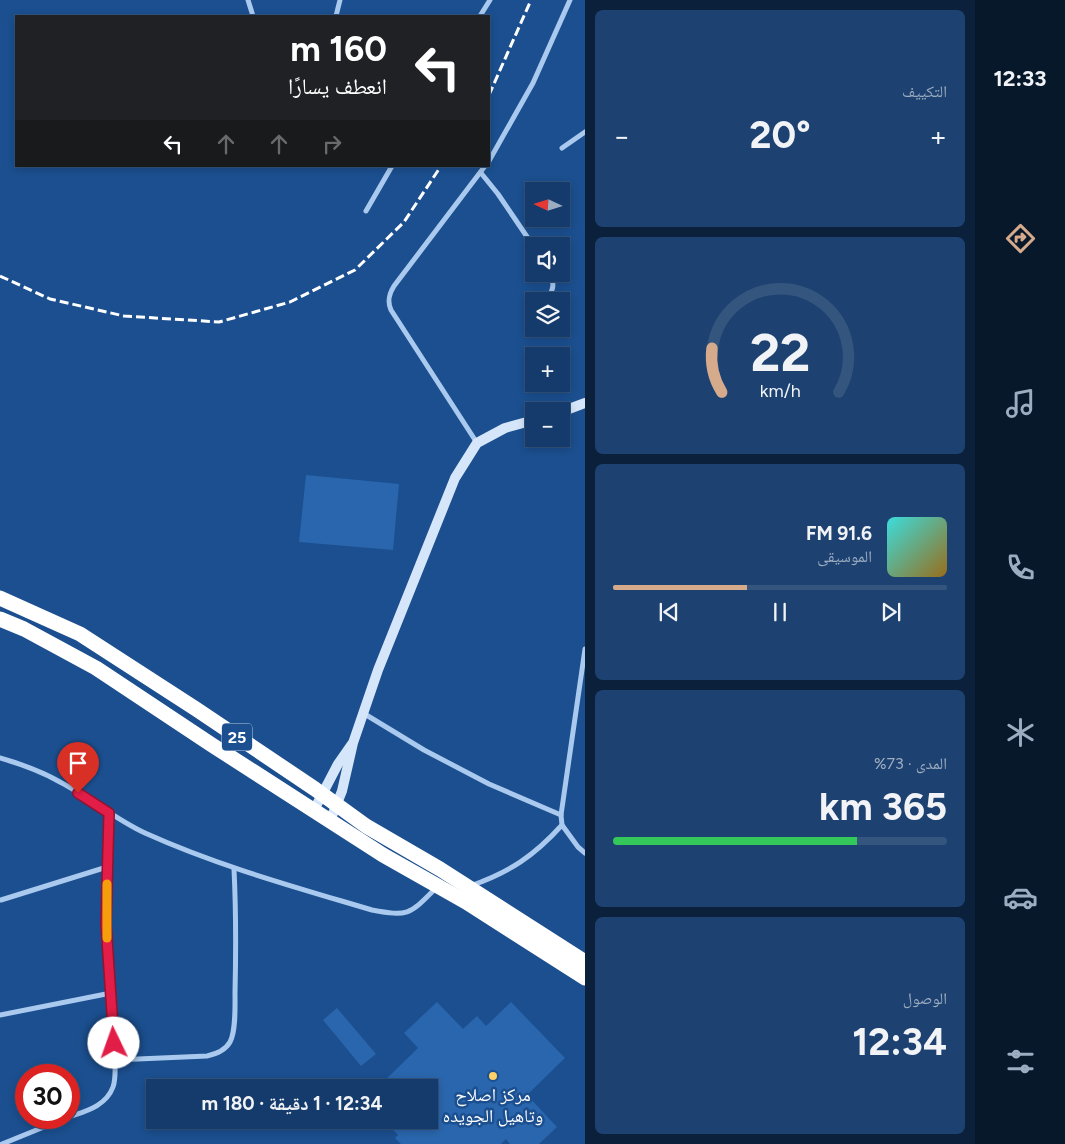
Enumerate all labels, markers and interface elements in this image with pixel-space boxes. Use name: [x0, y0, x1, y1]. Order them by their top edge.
text: 160 m: [290, 28, 387, 70]
icon: left: [405, 35, 470, 100]
text: 12:33: [993, 65, 1047, 92]
text: انعطف يسارًا: [288, 73, 387, 100]
text: التكييف: [902, 82, 947, 101]
text: 20°: [750, 112, 811, 158]
text: −: [613, 119, 630, 153]
text: +: [930, 119, 947, 153]
icon: left: [159, 130, 187, 158]
icon: ahead: [212, 130, 240, 158]
icon: ahead: [265, 130, 293, 158]
icon: right: [318, 130, 346, 158]
north arrow: [525, 182, 570, 228]
map controls: [525, 182, 570, 447]
icon: directions: [1003, 221, 1038, 256]
button: sound: [525, 237, 570, 282]
button: layers: [525, 292, 570, 337]
text: 22: [750, 322, 810, 384]
button: +: [525, 347, 570, 392]
text: km/h: [760, 380, 800, 401]
icon: music: [1003, 386, 1038, 421]
button: −: [525, 402, 570, 447]
text: 91.6 FM: [806, 522, 872, 545]
text: الموسيقى: [817, 547, 872, 566]
icon: phone: [1003, 550, 1038, 585]
icon: previous: [655, 598, 683, 626]
icon: pause: [766, 598, 794, 626]
icon: next: [877, 598, 905, 626]
icon: climate: [1003, 715, 1038, 750]
road number: 25: [222, 724, 252, 750]
pin: [57, 742, 99, 793]
icon: arrive: [64, 749, 92, 777]
text: المدى · 73%: [874, 754, 947, 773]
text: 365 km: [819, 784, 947, 830]
icon: car: [1003, 880, 1038, 915]
text: الوصول: [903, 989, 947, 1008]
position arrow: [87, 1016, 139, 1068]
text: 12:34: [852, 1019, 947, 1065]
icon: filters: [1003, 1044, 1038, 1079]
speed limit sign: 30: [15, 1064, 80, 1129]
marker: مركز اصلاح وتاهيل الجويده: [487, 1070, 499, 1082]
place label: مركز اصلاح وتاهيل الجويده: [443, 1084, 543, 1127]
text: 12:34 · 1 دقيقة · 180 m: [202, 1092, 382, 1115]

